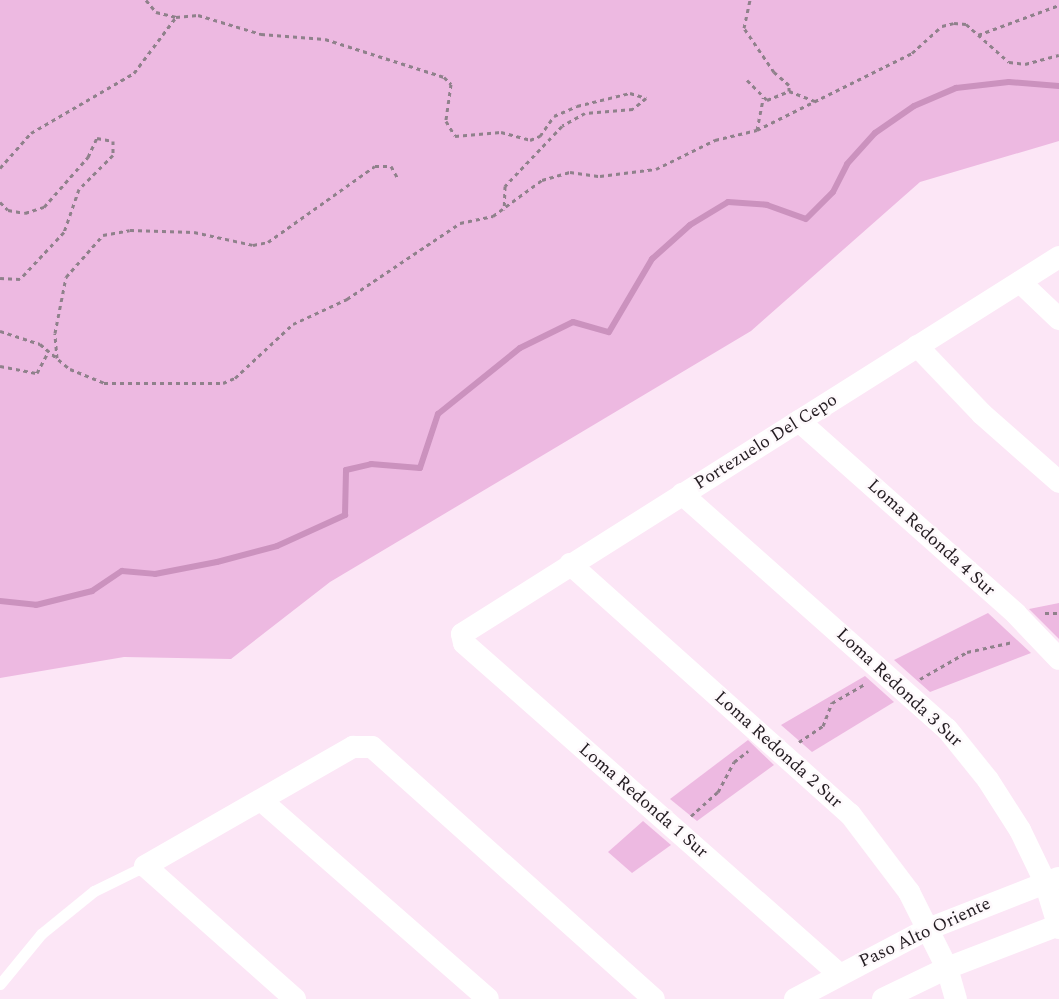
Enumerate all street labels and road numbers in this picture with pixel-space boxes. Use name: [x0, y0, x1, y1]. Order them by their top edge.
street label: Portezuelo Del Cepo: [691, 389, 841, 495]
street label: Loma Redonda 4 Sur: [863, 475, 999, 601]
street label: Loma Redonda 3 Sur: [832, 624, 966, 752]
street label: Loma Redonda 2 Sur: [710, 687, 846, 813]
street label: Loma Redonda 1 Sur: [574, 739, 712, 863]
street label: Paso Alto Oriente: [856, 893, 994, 973]

